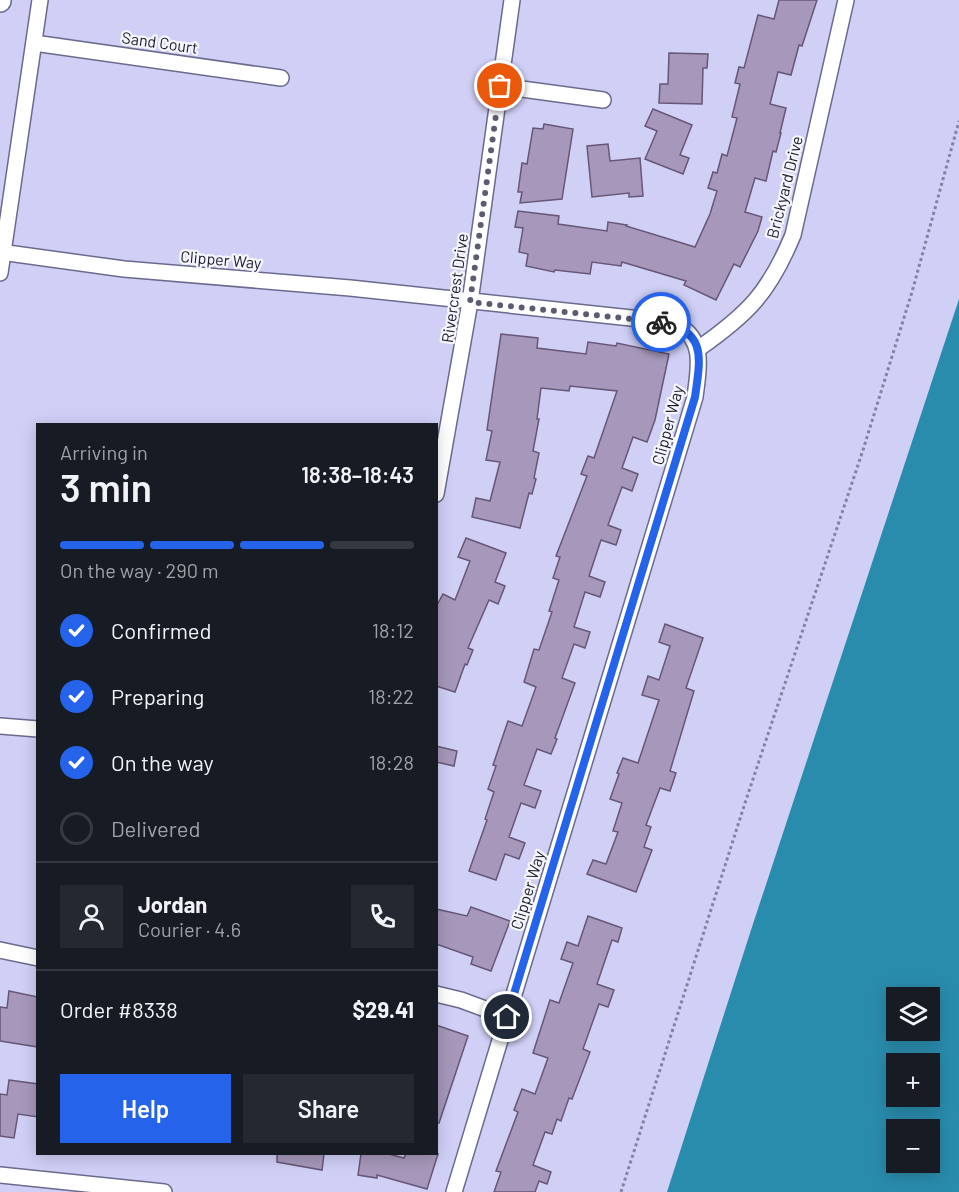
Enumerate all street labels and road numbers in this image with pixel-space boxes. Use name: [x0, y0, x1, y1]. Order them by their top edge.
street label: Sand Court: [121, 27, 199, 57]
street label: Brickyard Drive: [762, 134, 806, 240]
street label: Rivercrest Drive: [437, 232, 471, 344]
street label: Clipper Way: [180, 246, 263, 272]
street label: Clipper Way: [647, 383, 687, 467]
street label: Clipper Way: [506, 848, 548, 932]

